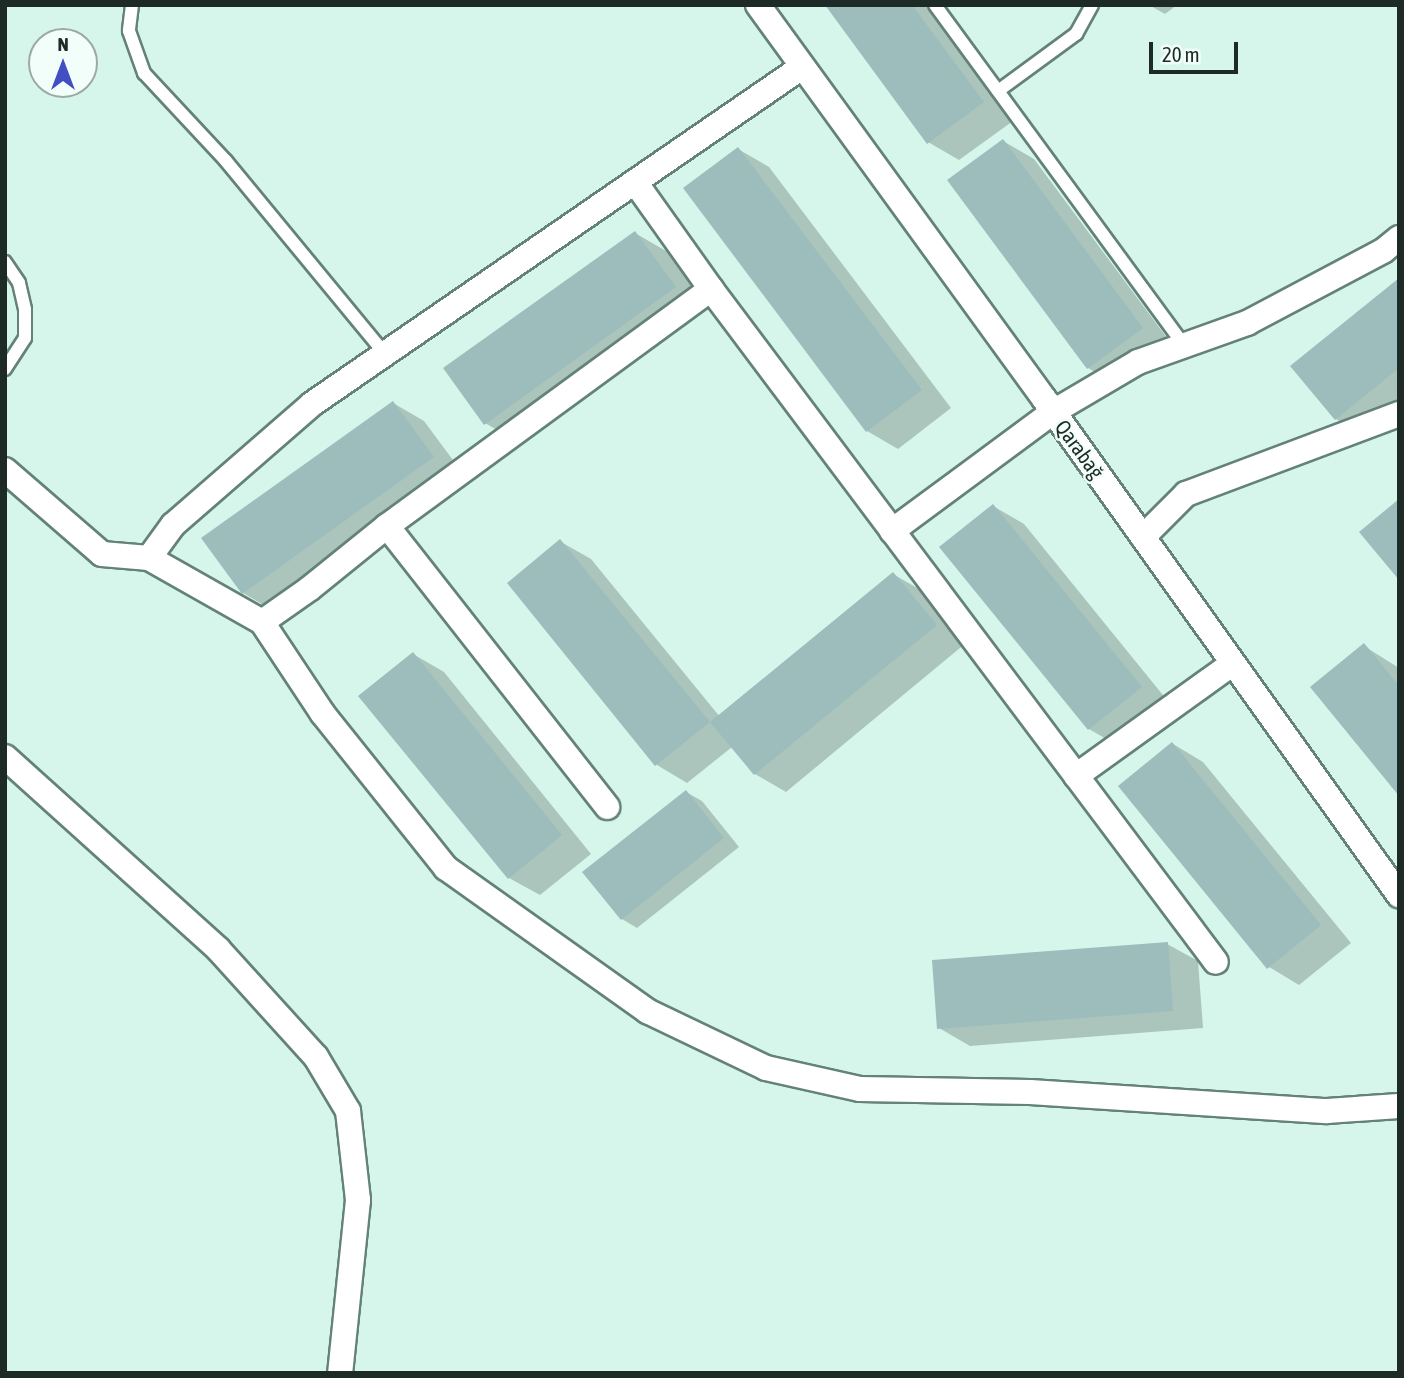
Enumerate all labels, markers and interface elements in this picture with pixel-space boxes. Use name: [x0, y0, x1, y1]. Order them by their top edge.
north arrow: [28, 28, 98, 98]
scale bar: [1152, 28, 1241, 72]
text: N: [57, 33, 69, 55]
text: 20 m: [1162, 42, 1200, 66]
street label: Qarabağ: [1050, 415, 1110, 483]

